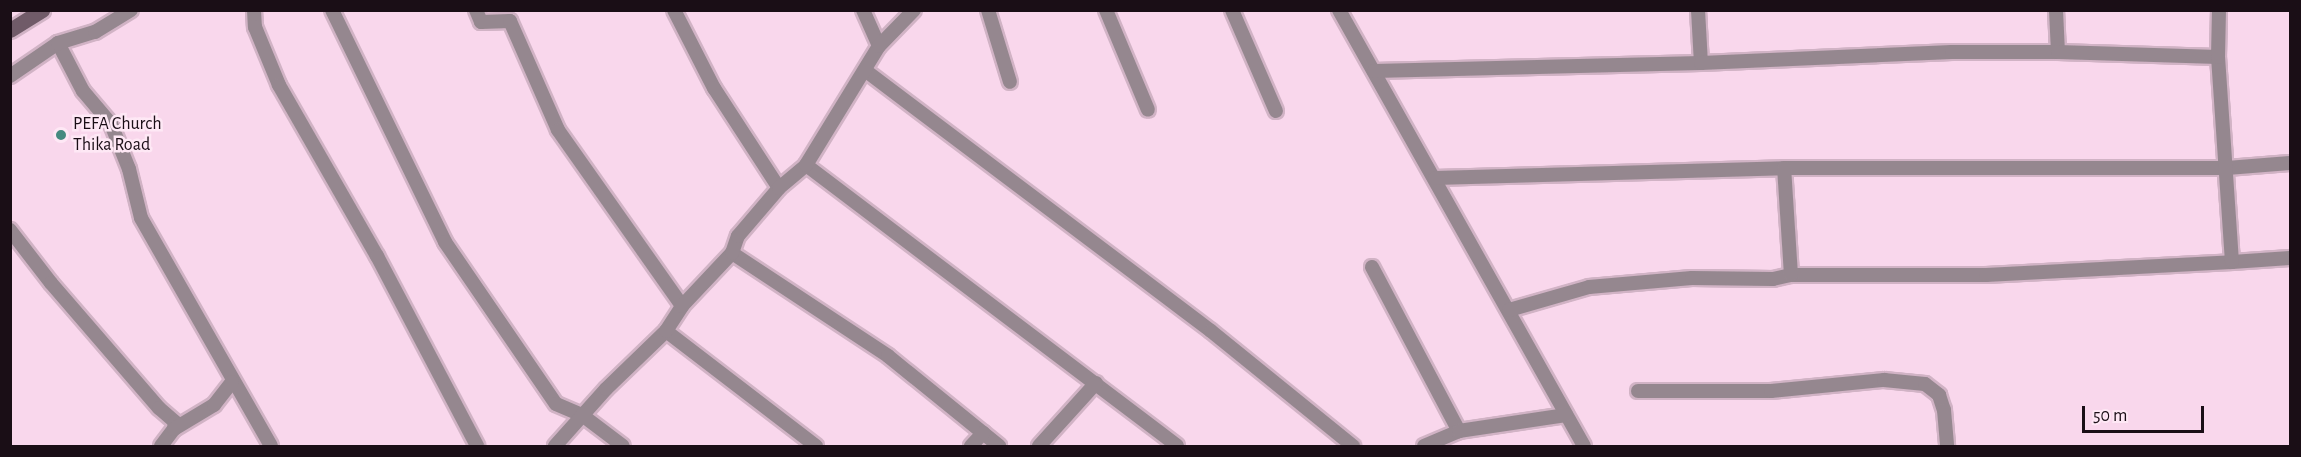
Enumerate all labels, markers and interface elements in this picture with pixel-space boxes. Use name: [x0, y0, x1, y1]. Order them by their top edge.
place label: PEFA Church Thika Road: [73, 114, 162, 156]
marker: PEFA Church Thika Road: [54, 128, 68, 142]
scale bar: [2085, 394, 2206, 432]
text: 50 m: [2093, 407, 2127, 425]

